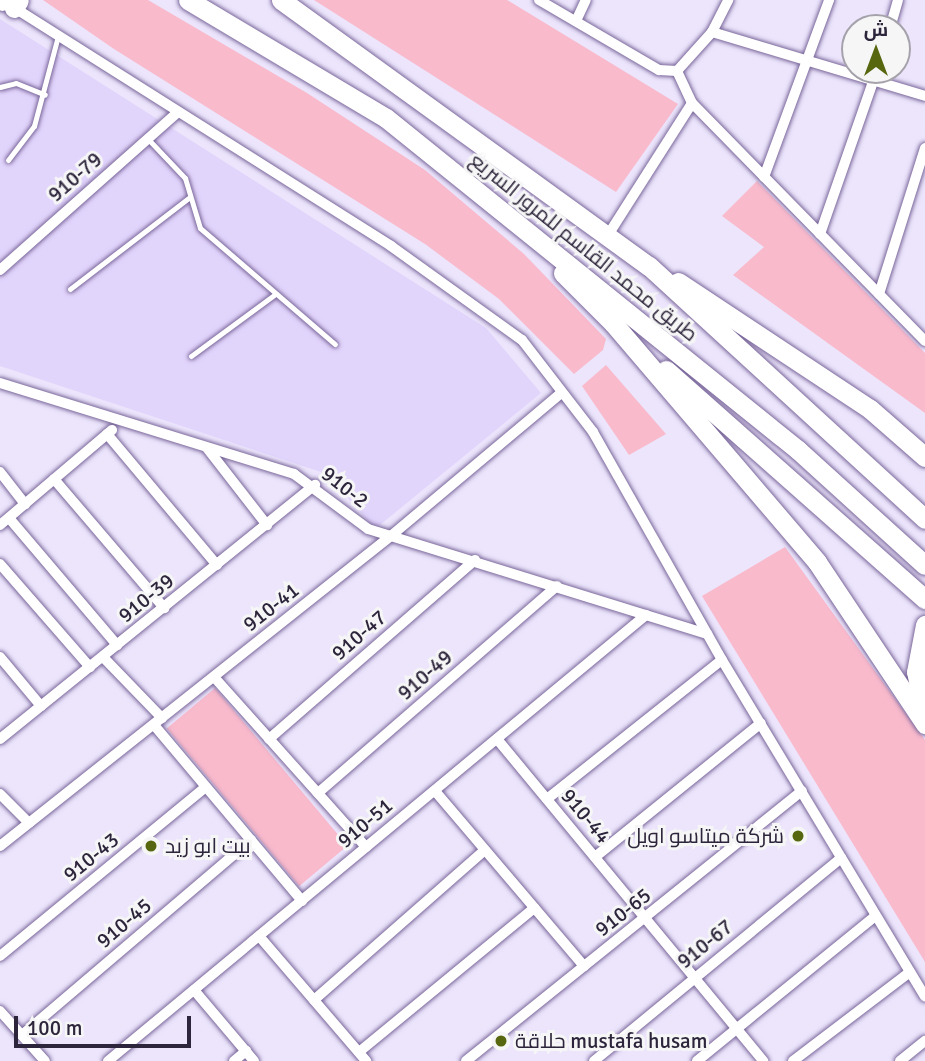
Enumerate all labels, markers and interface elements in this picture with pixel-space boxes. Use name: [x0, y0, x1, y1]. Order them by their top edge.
north arrow: [841, 14, 911, 84]
text: ش: [864, 18, 888, 42]
street label: 910-79: [43, 147, 107, 207]
street label: طريق محمد القاسم للمرور السريع: [465, 147, 703, 347]
street label: 910-2: [316, 461, 374, 513]
street label: 910-39: [113, 568, 179, 628]
street label: 910-41: [238, 577, 304, 637]
street label: 910-47: [327, 604, 391, 666]
street label: 910-49: [393, 644, 457, 706]
street label: 910-44: [556, 783, 616, 849]
street label: 910-51: [332, 793, 398, 853]
place label: شركة ميتاسو اويل: [627, 823, 784, 849]
street label: 910-43: [58, 827, 124, 887]
marker: شركة ميتاسو اويل: [790, 828, 806, 844]
place label: بيت ابو زيد: [165, 833, 251, 859]
marker: بيت ابو زيد: [143, 838, 159, 854]
street label: 910-65: [590, 882, 656, 942]
street label: 910-45: [91, 893, 157, 953]
street label: 910-67: [672, 914, 738, 974]
scale bar: [18, 1002, 194, 1046]
text: 100 m: [27, 1015, 82, 1041]
place label: حلاقة mustafa husam: [515, 1028, 707, 1054]
marker: حلاقة mustafa husam: [493, 1033, 509, 1049]

